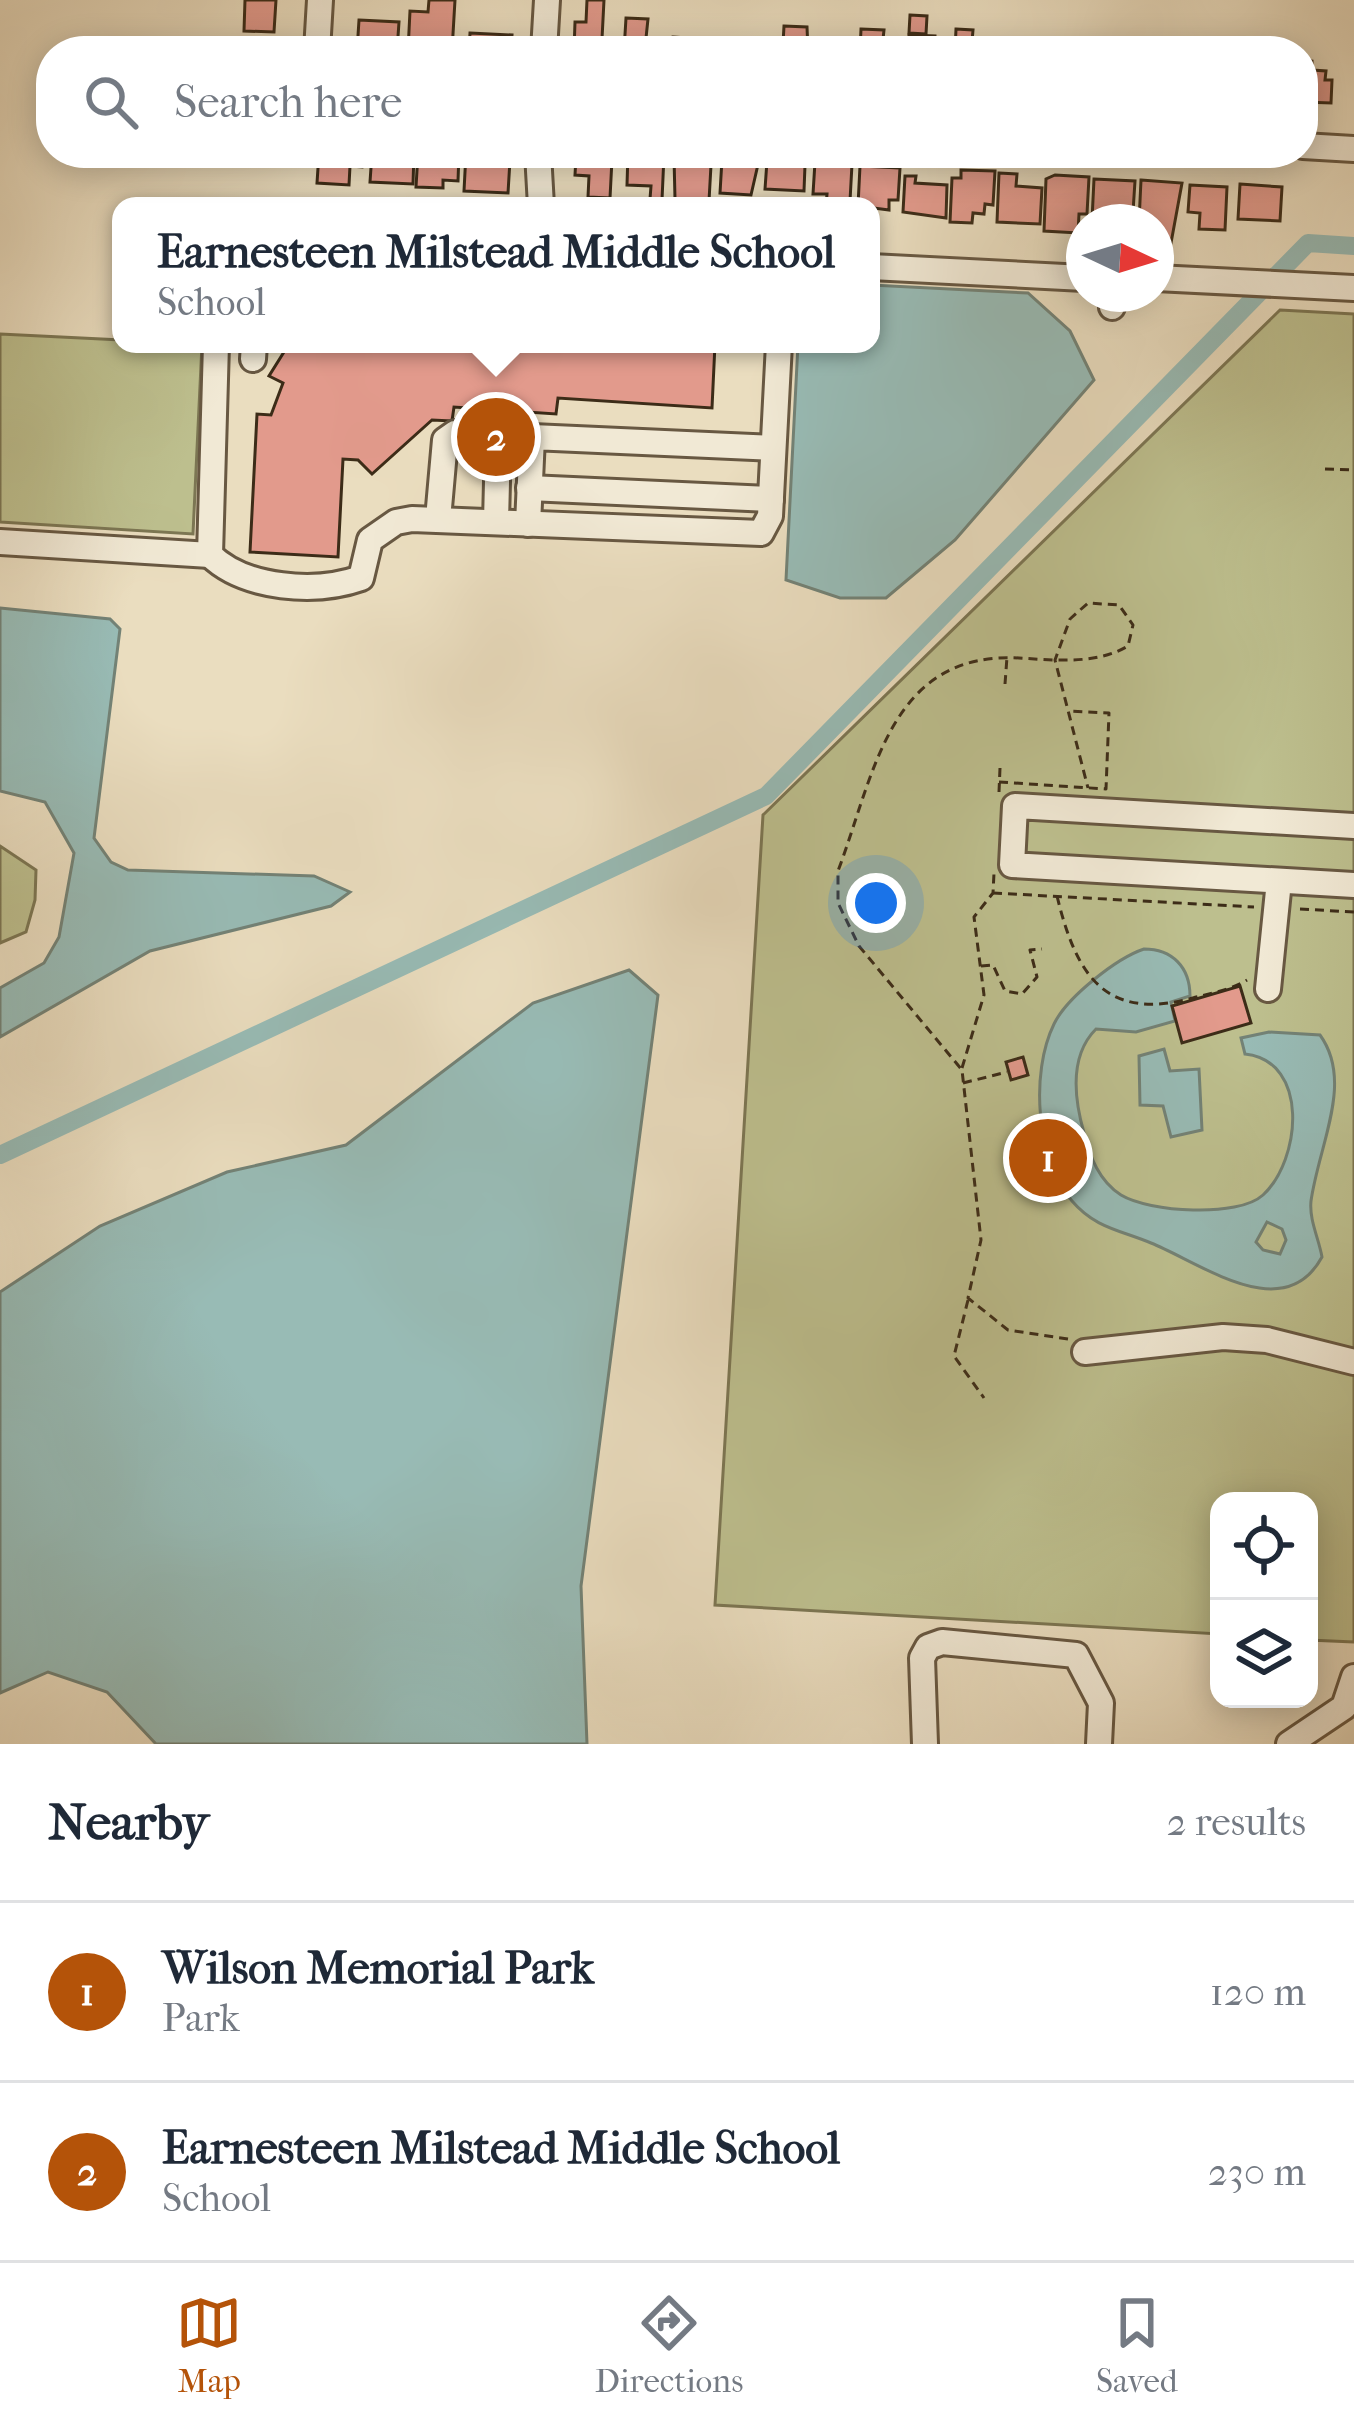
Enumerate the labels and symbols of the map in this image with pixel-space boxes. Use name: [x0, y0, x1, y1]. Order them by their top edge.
north arrow: [1066, 204, 1174, 312]
pin: 2: [457, 392, 535, 482]
your location: [846, 873, 906, 933]
pin: 1: [1009, 1113, 1087, 1203]

